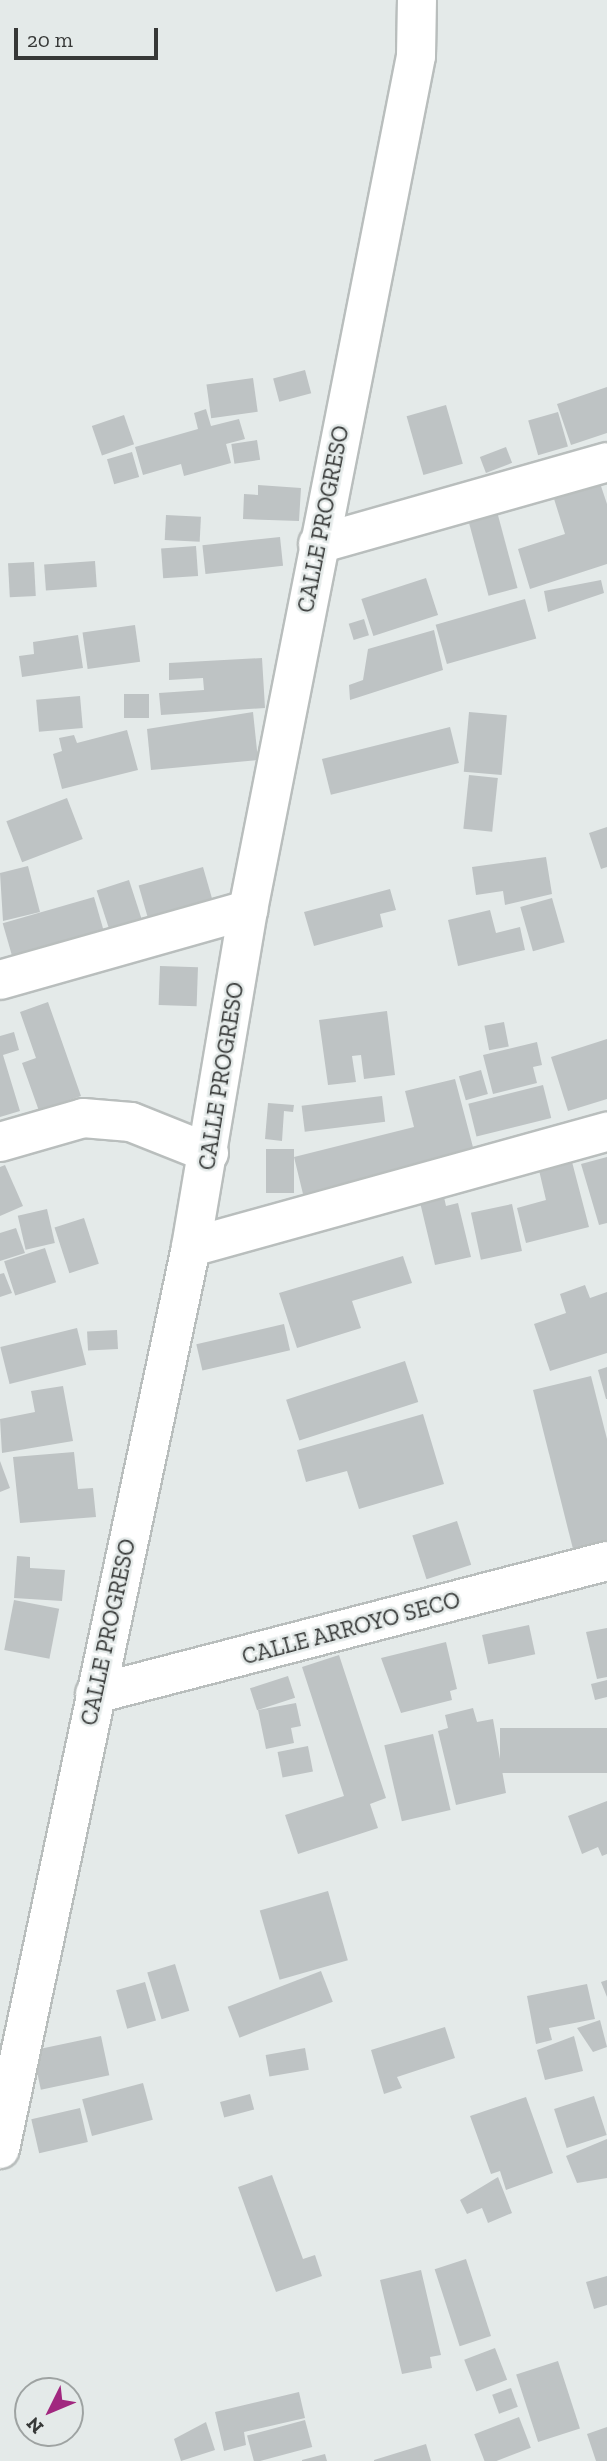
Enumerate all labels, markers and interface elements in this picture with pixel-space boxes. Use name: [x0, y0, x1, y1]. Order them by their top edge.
scale bar: [18, 14, 161, 58]
text: 20 m: [27, 27, 73, 52]
street label: CALLE PROGRESO: [291, 423, 355, 615]
street label: CALLE PROGRESO: [193, 980, 249, 1172]
street label: CALLE PROGRESO: [75, 1536, 141, 1728]
street label: CALLE ARROYO SECO: [239, 1585, 463, 1671]
north arrow: [14, 2377, 84, 2447]
text: N: [21, 2412, 48, 2438]

